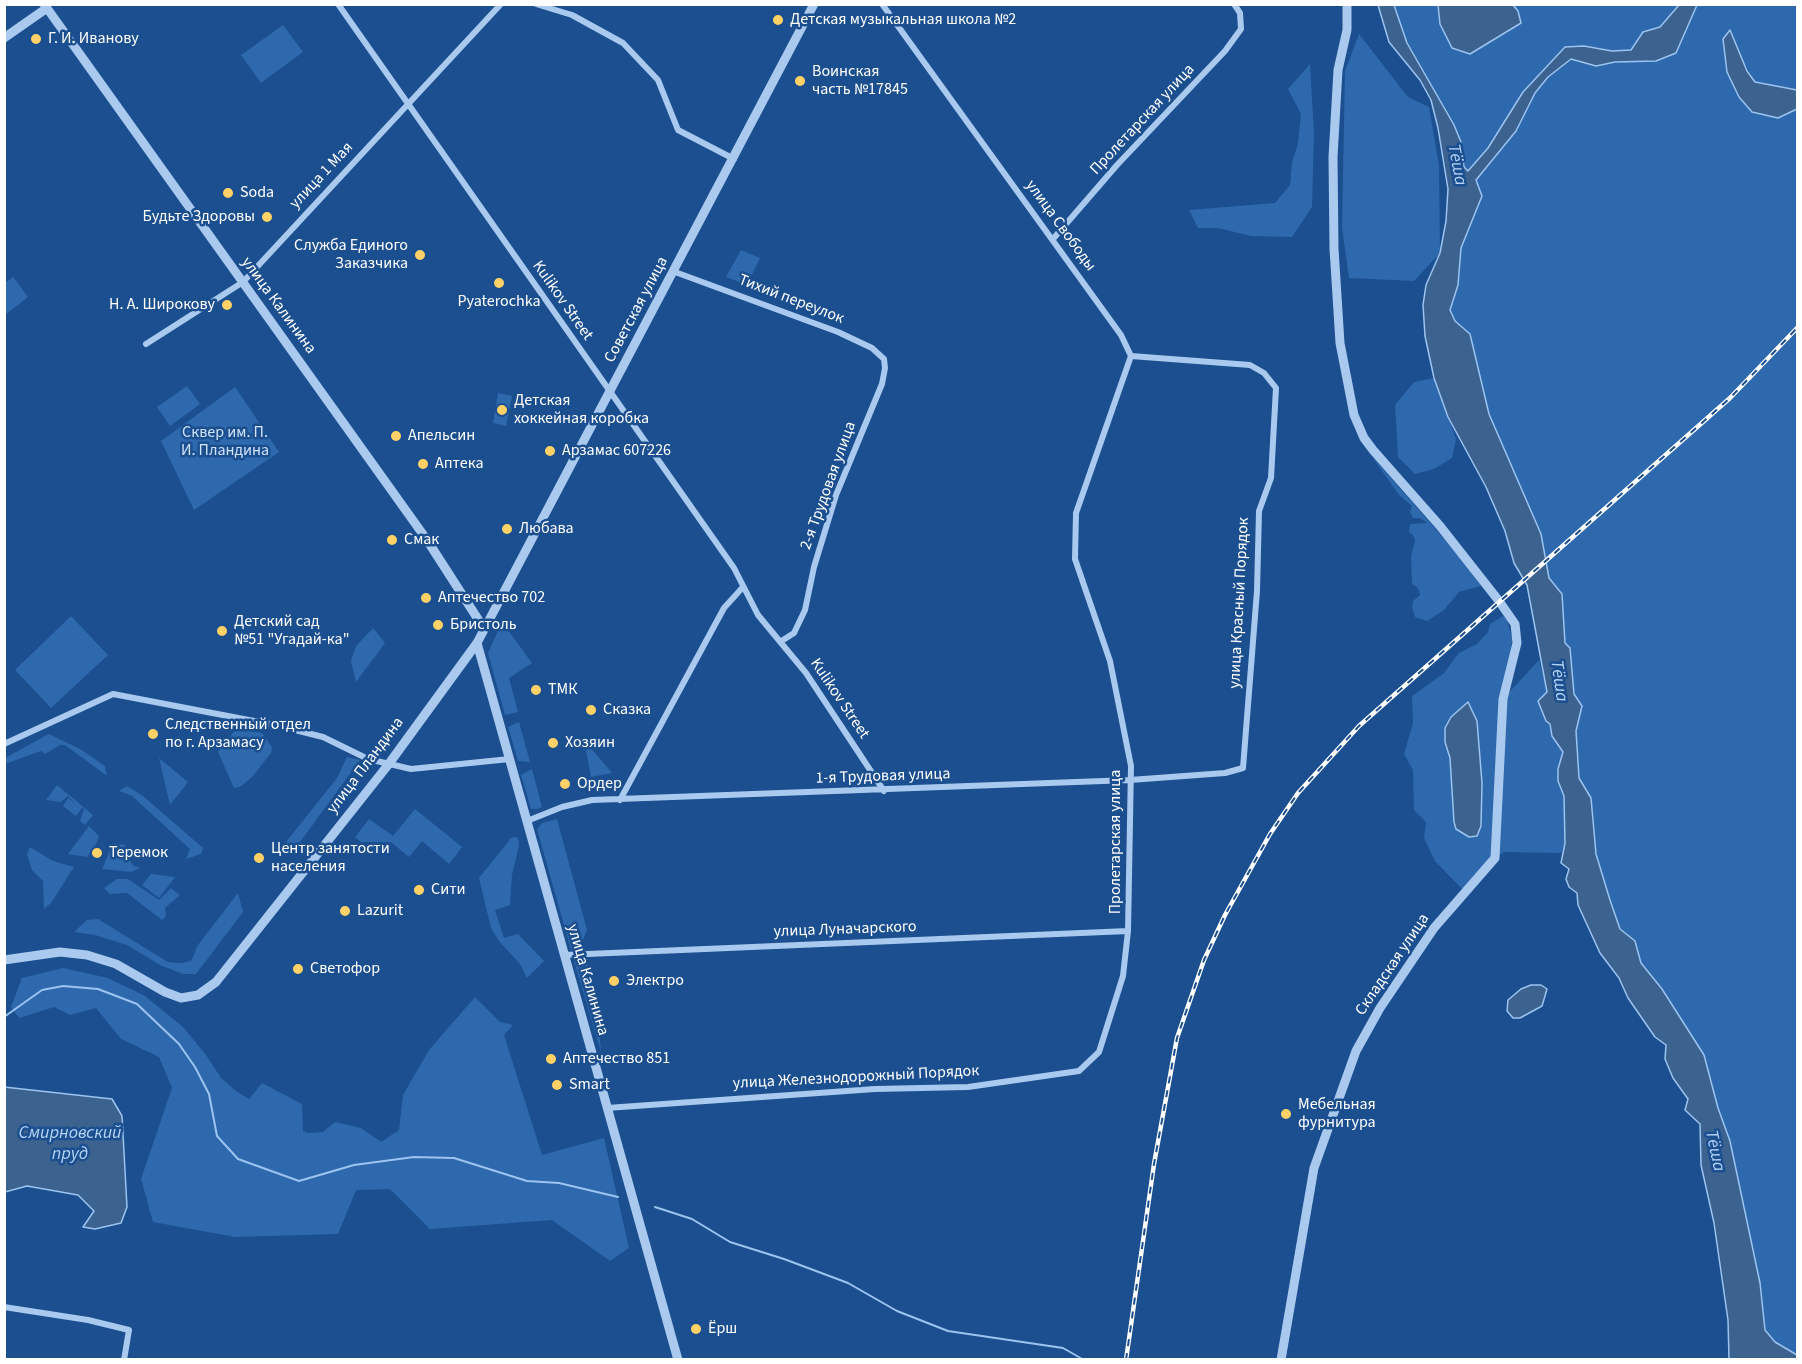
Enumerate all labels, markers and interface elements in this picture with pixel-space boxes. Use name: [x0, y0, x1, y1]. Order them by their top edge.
place label: Детская музыкальная школа №2: [790, 10, 1016, 30]
marker: Детская музыкальная школа №2: [771, 13, 785, 27]
place label: Г. И. Иванову: [48, 29, 139, 49]
marker: Г. И. Иванову: [29, 32, 43, 46]
street label: Пролетарская улица: [1087, 61, 1199, 179]
place label: Воинская часть №17845: [812, 62, 908, 100]
marker: Воинская часть №17845: [793, 74, 807, 88]
street label: улица 1 Мая: [286, 139, 358, 213]
water label: Тёша: [1441, 142, 1471, 188]
street label: улица Свободы: [1021, 177, 1099, 275]
place label: Soda: [240, 183, 274, 203]
marker: Soda: [221, 186, 235, 200]
place label: Будьте Здоровы: [143, 207, 255, 227]
marker: Будьте Здоровы: [260, 210, 274, 224]
place label: Служба Единого Заказчика: [294, 236, 408, 274]
marker: Служба Единого Заказчика: [413, 248, 427, 262]
street label: улица Калинина: [236, 254, 320, 358]
street label: Советская улица: [601, 254, 673, 366]
street label: Kulikov Street: [528, 257, 596, 345]
street label: Тихий переулок: [736, 271, 846, 329]
marker: Pyaterochka: [492, 276, 506, 290]
place label: Pyaterochka: [457, 292, 541, 312]
place label: Н. А. Широкову: [109, 295, 215, 315]
marker: Н. А. Широкову: [220, 298, 234, 312]
place label: Детская хоккейная коробка: [514, 391, 649, 429]
marker: Детская хоккейная коробка: [495, 403, 509, 417]
street label: 2-я Трудовая улица: [797, 419, 861, 553]
park label: Сквер им. П. И. Пландина: [181, 423, 269, 461]
place label: Апельсин: [408, 426, 475, 446]
marker: Апельсин: [389, 429, 403, 443]
place label: Арзамас 607226: [562, 441, 671, 461]
marker: Арзамас 607226: [543, 444, 557, 458]
place label: Аптека: [435, 454, 483, 474]
marker: Аптека: [416, 457, 430, 471]
street label: улица Красный Порядок: [1226, 517, 1254, 689]
place label: Любава: [519, 519, 574, 539]
marker: Любава: [500, 522, 514, 536]
place label: Смак: [404, 530, 439, 550]
marker: Смак: [385, 533, 399, 547]
place label: Аптечество 702: [438, 588, 545, 608]
marker: Аптечество 702: [419, 591, 433, 605]
place label: Детский сад №51 "Угадай-ка": [234, 612, 349, 650]
place label: Бристоль: [450, 615, 517, 635]
marker: Бристоль: [431, 618, 445, 632]
marker: Детский сад №51 "Угадай-ка": [215, 624, 229, 638]
street label: Kulikov Street: [805, 655, 873, 743]
water label: Тёша: [1544, 659, 1572, 703]
place label: ТМК: [548, 680, 577, 700]
marker: ТМК: [529, 683, 543, 697]
place label: Сказка: [603, 700, 651, 720]
marker: Сказка: [584, 703, 598, 717]
street label: улица Пландина: [324, 714, 408, 818]
place label: Следственный отдел по г. Арзамасу: [165, 715, 311, 753]
marker: Следственный отдел по г. Арзамасу: [146, 727, 160, 741]
place label: Хозяин: [565, 733, 615, 753]
marker: Хозяин: [546, 736, 560, 750]
street label: 1-я Трудовая улица: [815, 765, 951, 789]
street label: Пролетарская улица: [1106, 770, 1126, 914]
place label: Ордер: [577, 774, 622, 794]
marker: Ордер: [558, 777, 572, 791]
place label: Центр занятости населения: [271, 839, 390, 877]
place label: Теремок: [109, 843, 168, 863]
marker: Теремок: [90, 846, 104, 860]
marker: Центр занятости населения: [252, 851, 266, 865]
place label: Сити: [431, 880, 466, 900]
marker: Сити: [412, 883, 426, 897]
place label: Lazurit: [357, 901, 403, 921]
marker: Lazurit: [338, 904, 352, 918]
street label: Складская улица: [1352, 910, 1434, 1020]
street label: улица Луначарского: [773, 918, 917, 942]
street label: улица Калинина: [562, 922, 612, 1038]
place label: Светофор: [310, 959, 380, 979]
marker: Светофор: [291, 962, 305, 976]
place label: Электро: [626, 971, 684, 991]
marker: Электро: [607, 974, 621, 988]
place label: Аптечество 851: [563, 1049, 670, 1069]
marker: Аптечество 851: [544, 1052, 558, 1066]
street label: улица Железнодорожный Порядок: [732, 1062, 980, 1094]
place label: Smart: [569, 1075, 610, 1095]
marker: Smart: [550, 1078, 564, 1092]
place label: Мебельная фурнитура: [1298, 1095, 1376, 1133]
marker: Мебельная фурнитура: [1279, 1107, 1293, 1121]
water label: Смирновский пруд: [19, 1123, 121, 1166]
water label: Тёша: [1699, 1128, 1729, 1174]
place label: Ёрш: [708, 1319, 737, 1339]
marker: Ёрш: [689, 1322, 703, 1336]

